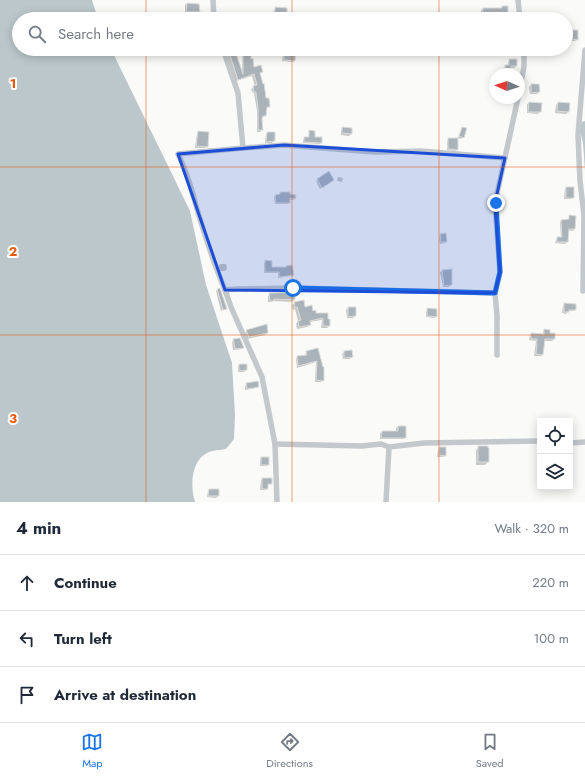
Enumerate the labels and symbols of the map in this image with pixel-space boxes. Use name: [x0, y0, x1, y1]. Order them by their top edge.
north arrow: [489, 68, 525, 104]
text: 1: [10, 74, 16, 93]
route end: [487, 194, 505, 212]
text: 2: [9, 242, 17, 261]
route start: [284, 279, 302, 297]
text: 3: [9, 409, 17, 428]

